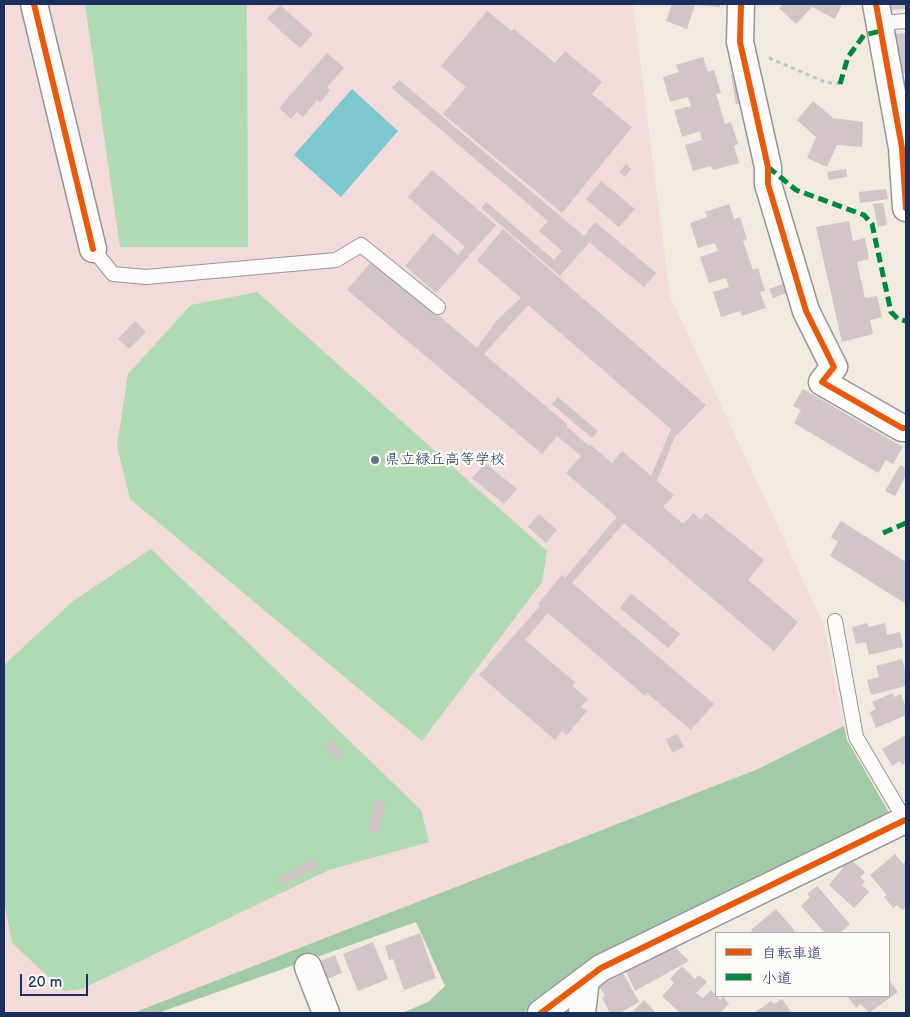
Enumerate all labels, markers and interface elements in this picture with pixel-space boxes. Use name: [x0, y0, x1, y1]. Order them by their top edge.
place label: 県立緑丘高等学校: [385, 451, 505, 469]
marker: 県立緑丘高等学校: [369, 454, 381, 466]
legend: [715, 932, 890, 997]
text: 自転車道: [762, 944, 822, 963]
scale bar: [22, 964, 90, 996]
text: 小道: [762, 969, 792, 988]
text: 20 m: [28, 973, 62, 992]

